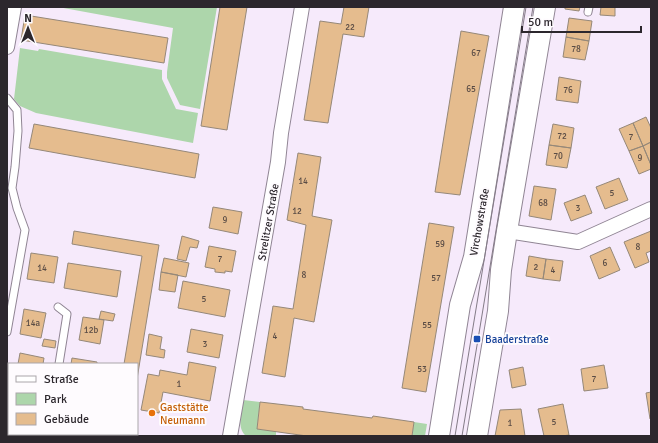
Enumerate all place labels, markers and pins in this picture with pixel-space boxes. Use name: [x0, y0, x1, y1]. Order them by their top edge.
place label: Baaderstraße: [485, 333, 549, 346]
marker: Baaderstraße: [472, 334, 482, 344]
place label: Gaststätte Neumann: [160, 401, 209, 427]
marker: Gaststätte Neumann: [147, 408, 157, 418]

